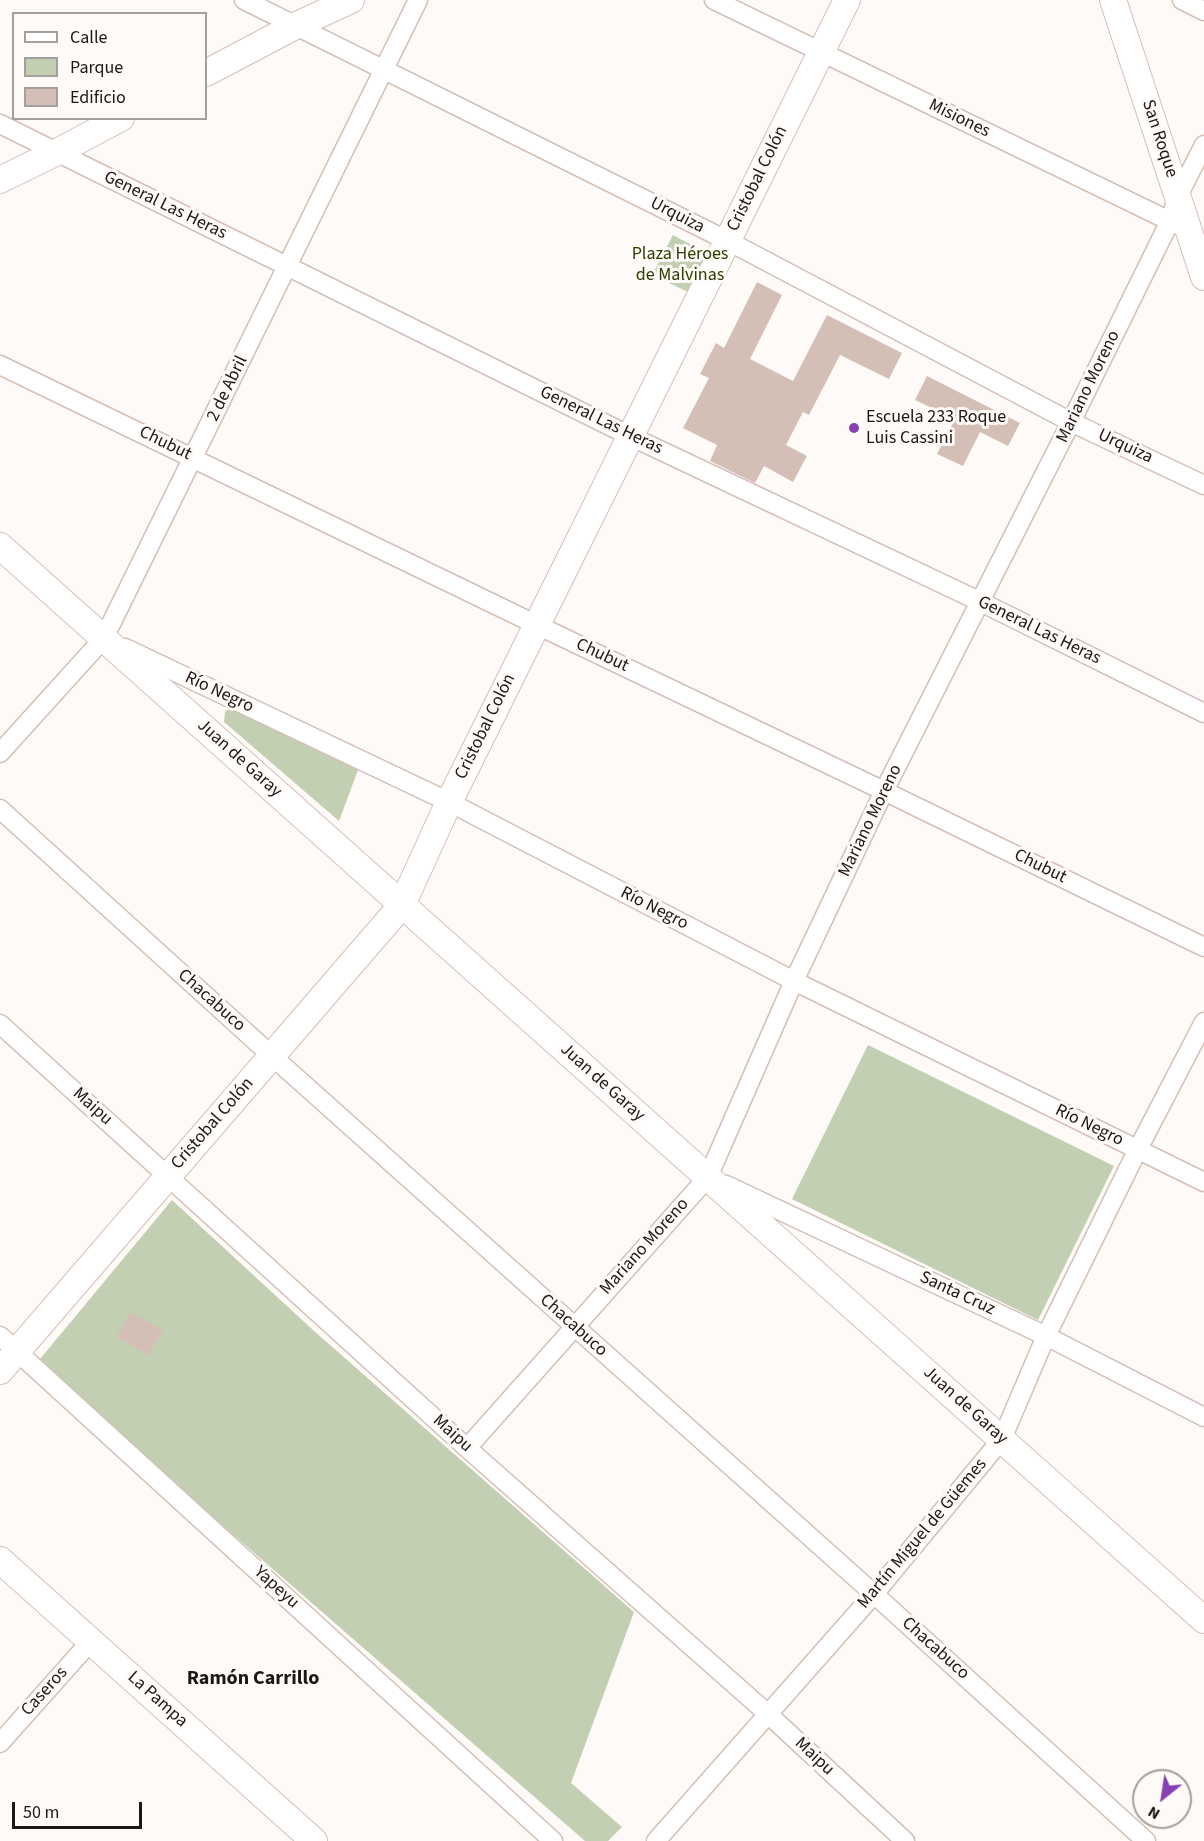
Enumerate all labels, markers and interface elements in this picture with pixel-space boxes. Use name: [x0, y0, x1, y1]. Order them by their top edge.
legend: [12, 12, 207, 120]
text: Calle: [70, 25, 107, 50]
text: Parque: [70, 55, 123, 80]
text: Edificio: [70, 85, 126, 110]
street label: Misiones: [925, 95, 993, 143]
street label: San Roque: [1136, 97, 1182, 181]
street label: Cristobal Colón: [723, 123, 793, 235]
street label: General Las Heras: [100, 167, 230, 245]
street label: Urquiza: [646, 193, 708, 239]
park label: Plaza Héroes de Malvinas: [632, 244, 728, 286]
street label: Mariano Moreno: [1052, 327, 1126, 447]
street label: 2 de Abril: [203, 353, 253, 425]
street label: General Las Heras: [536, 382, 666, 460]
place label: Escuela 233 Roque Luis Cassini: [866, 407, 1006, 450]
marker: Escuela 233 Roque Luis Cassini: [847, 421, 861, 435]
street label: Chubut: [135, 422, 195, 466]
street label: Urquiza: [1094, 425, 1156, 469]
street label: General Las Heras: [974, 592, 1104, 670]
street label: Chubut: [572, 634, 632, 678]
street label: Río Negro: [181, 668, 257, 718]
street label: Cristobal Colón: [451, 671, 521, 783]
street label: Juan de Garay: [192, 715, 286, 803]
street label: Mariano Moreno: [834, 761, 908, 881]
street label: Chubut: [1010, 845, 1070, 889]
street label: Río Negro: [616, 883, 692, 935]
street label: Chacabuco: [173, 965, 249, 1037]
street label: Juan de Garay: [555, 1039, 649, 1127]
street label: Cristobal Colón: [167, 1074, 259, 1174]
street label: Maipu: [68, 1083, 116, 1131]
street label: Río Negro: [1051, 1100, 1127, 1152]
street label: Mariano Moreno: [596, 1194, 694, 1300]
street label: Santa Cruz: [916, 1267, 998, 1321]
street label: Chacabuco: [535, 1290, 611, 1362]
street label: Juan de Garay: [918, 1362, 1012, 1450]
street label: Maipu: [428, 1410, 476, 1458]
street label: Martín Miguel de Güemes: [854, 1454, 992, 1614]
street label: Yapeyu: [249, 1562, 303, 1614]
street label: Chacabuco: [897, 1613, 973, 1685]
street label: Caseros: [17, 1663, 73, 1721]
street label: La Pampa: [122, 1667, 192, 1733]
district label: Ramón Carrillo: [187, 1668, 319, 1692]
street label: Maipu: [790, 1733, 838, 1781]
north arrow: [1132, 1769, 1192, 1829]
scale bar: [15, 1790, 146, 1828]
text: 50 m: [23, 1800, 59, 1825]
text: N: [1144, 1801, 1164, 1825]

